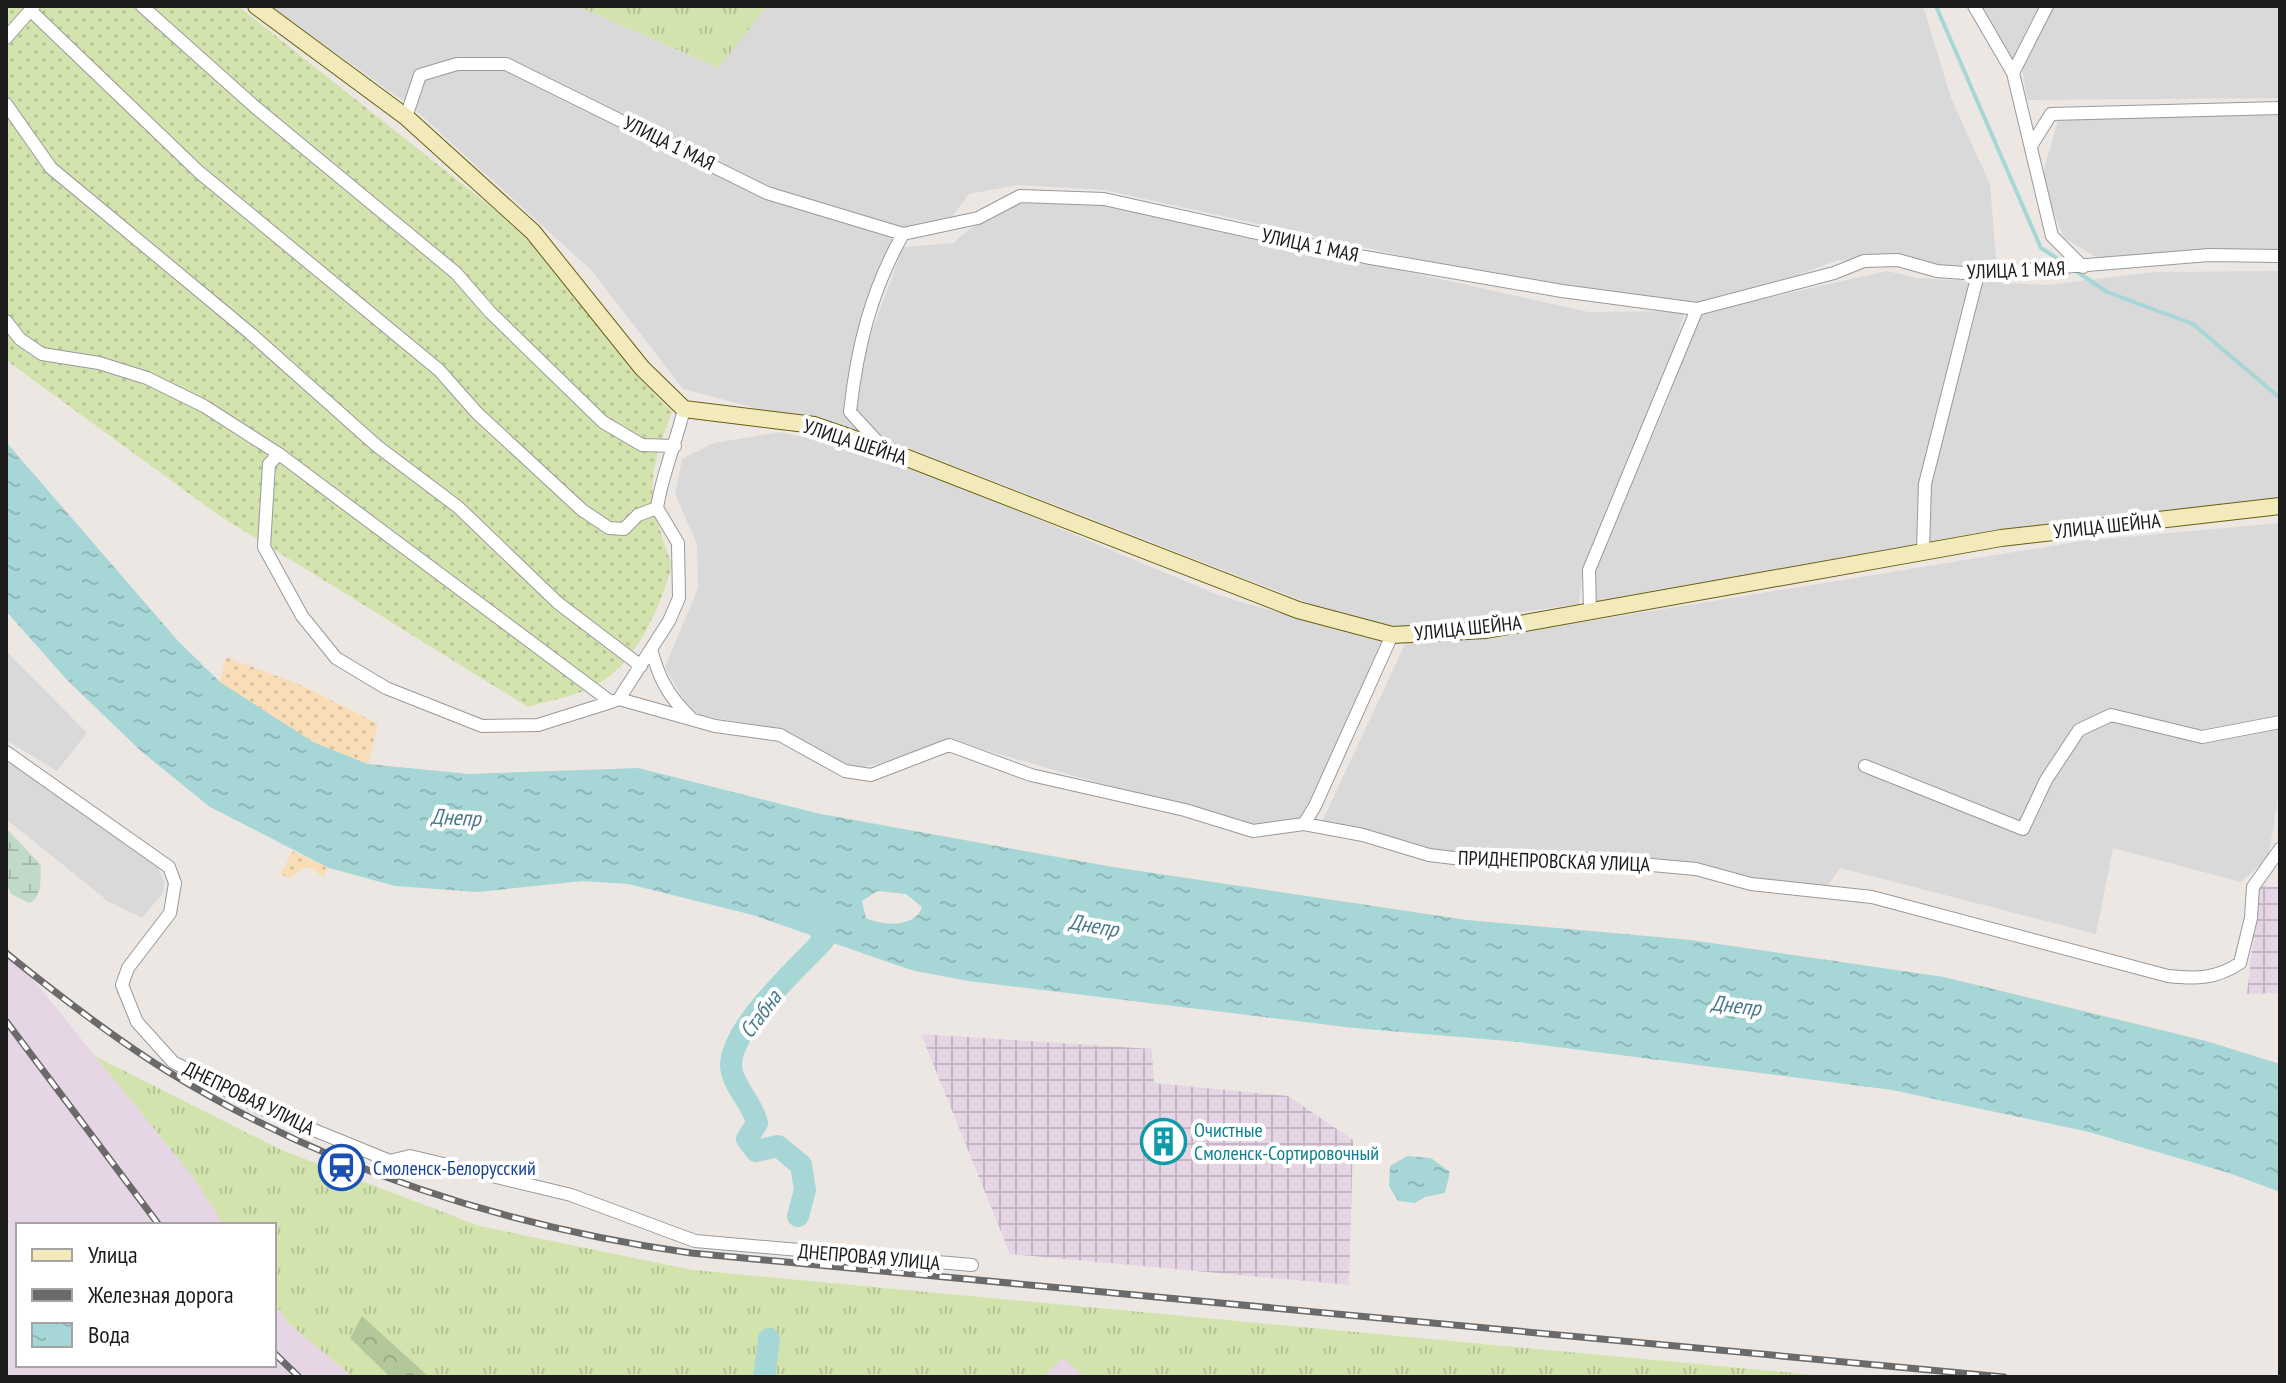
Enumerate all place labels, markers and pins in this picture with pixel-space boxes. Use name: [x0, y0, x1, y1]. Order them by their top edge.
place label: Очистные Смоленск-Сортировочный: [1194, 1117, 1379, 1166]
building icon: Очистные Смоленск-Сортировочный: [1139, 1118, 1187, 1166]
station icon: Смоленск-Белорусский: [318, 1144, 366, 1192]
place label: Смоленск-Белорусский: [373, 1155, 536, 1181]

